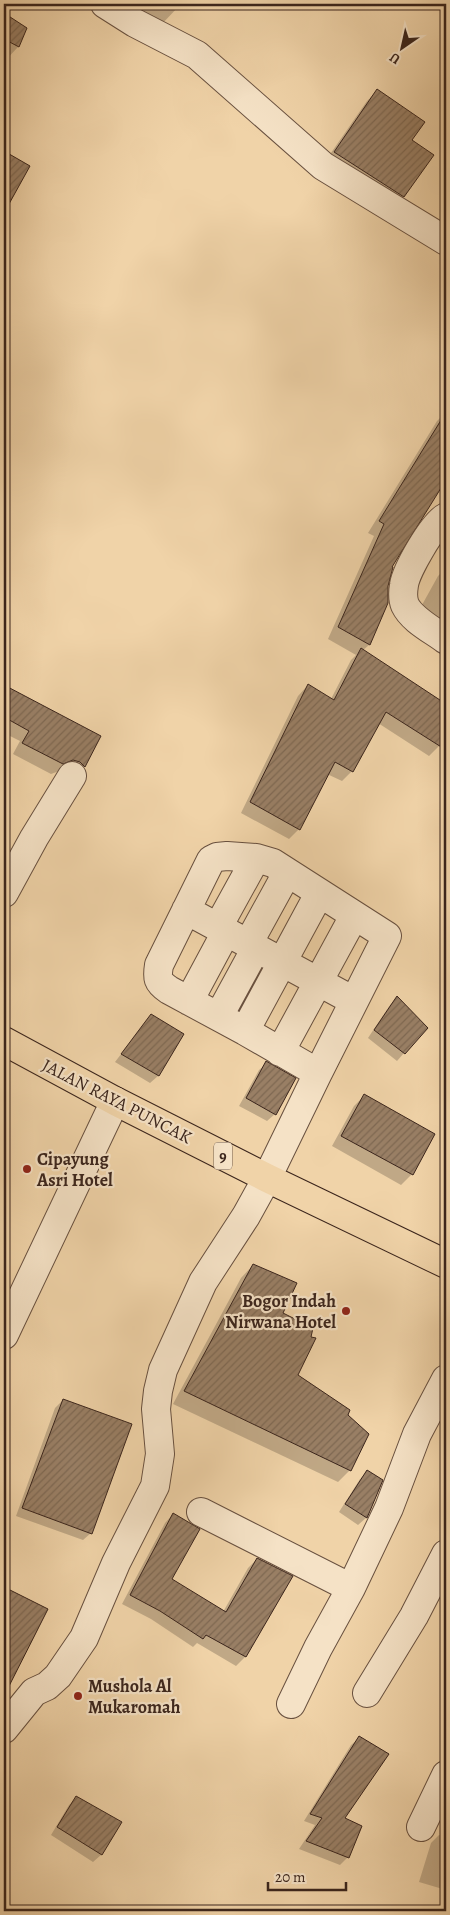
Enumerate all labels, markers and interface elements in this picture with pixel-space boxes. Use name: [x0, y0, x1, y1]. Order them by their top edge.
north arrow: [378, 22, 428, 72]
text: U: [386, 48, 404, 69]
street label: JALAN RAYA PUNCAK: [38, 1053, 197, 1149]
road number: 9: [214, 1142, 232, 1170]
place label: Cipayung Asri Hotel: [36, 1147, 113, 1192]
marker: Cipayung Asri Hotel: [21, 1163, 33, 1175]
place label: Bogor Indah Nirwana Hotel: [225, 1289, 336, 1334]
marker: Bogor Indah Nirwana Hotel: [340, 1305, 352, 1317]
place label: Mushola Al Mukaromah: [88, 1674, 181, 1719]
marker: Mushola Al Mukaromah: [72, 1690, 84, 1702]
scale bar: [268, 1860, 345, 1892]
text: 20 m: [275, 1867, 306, 1887]

